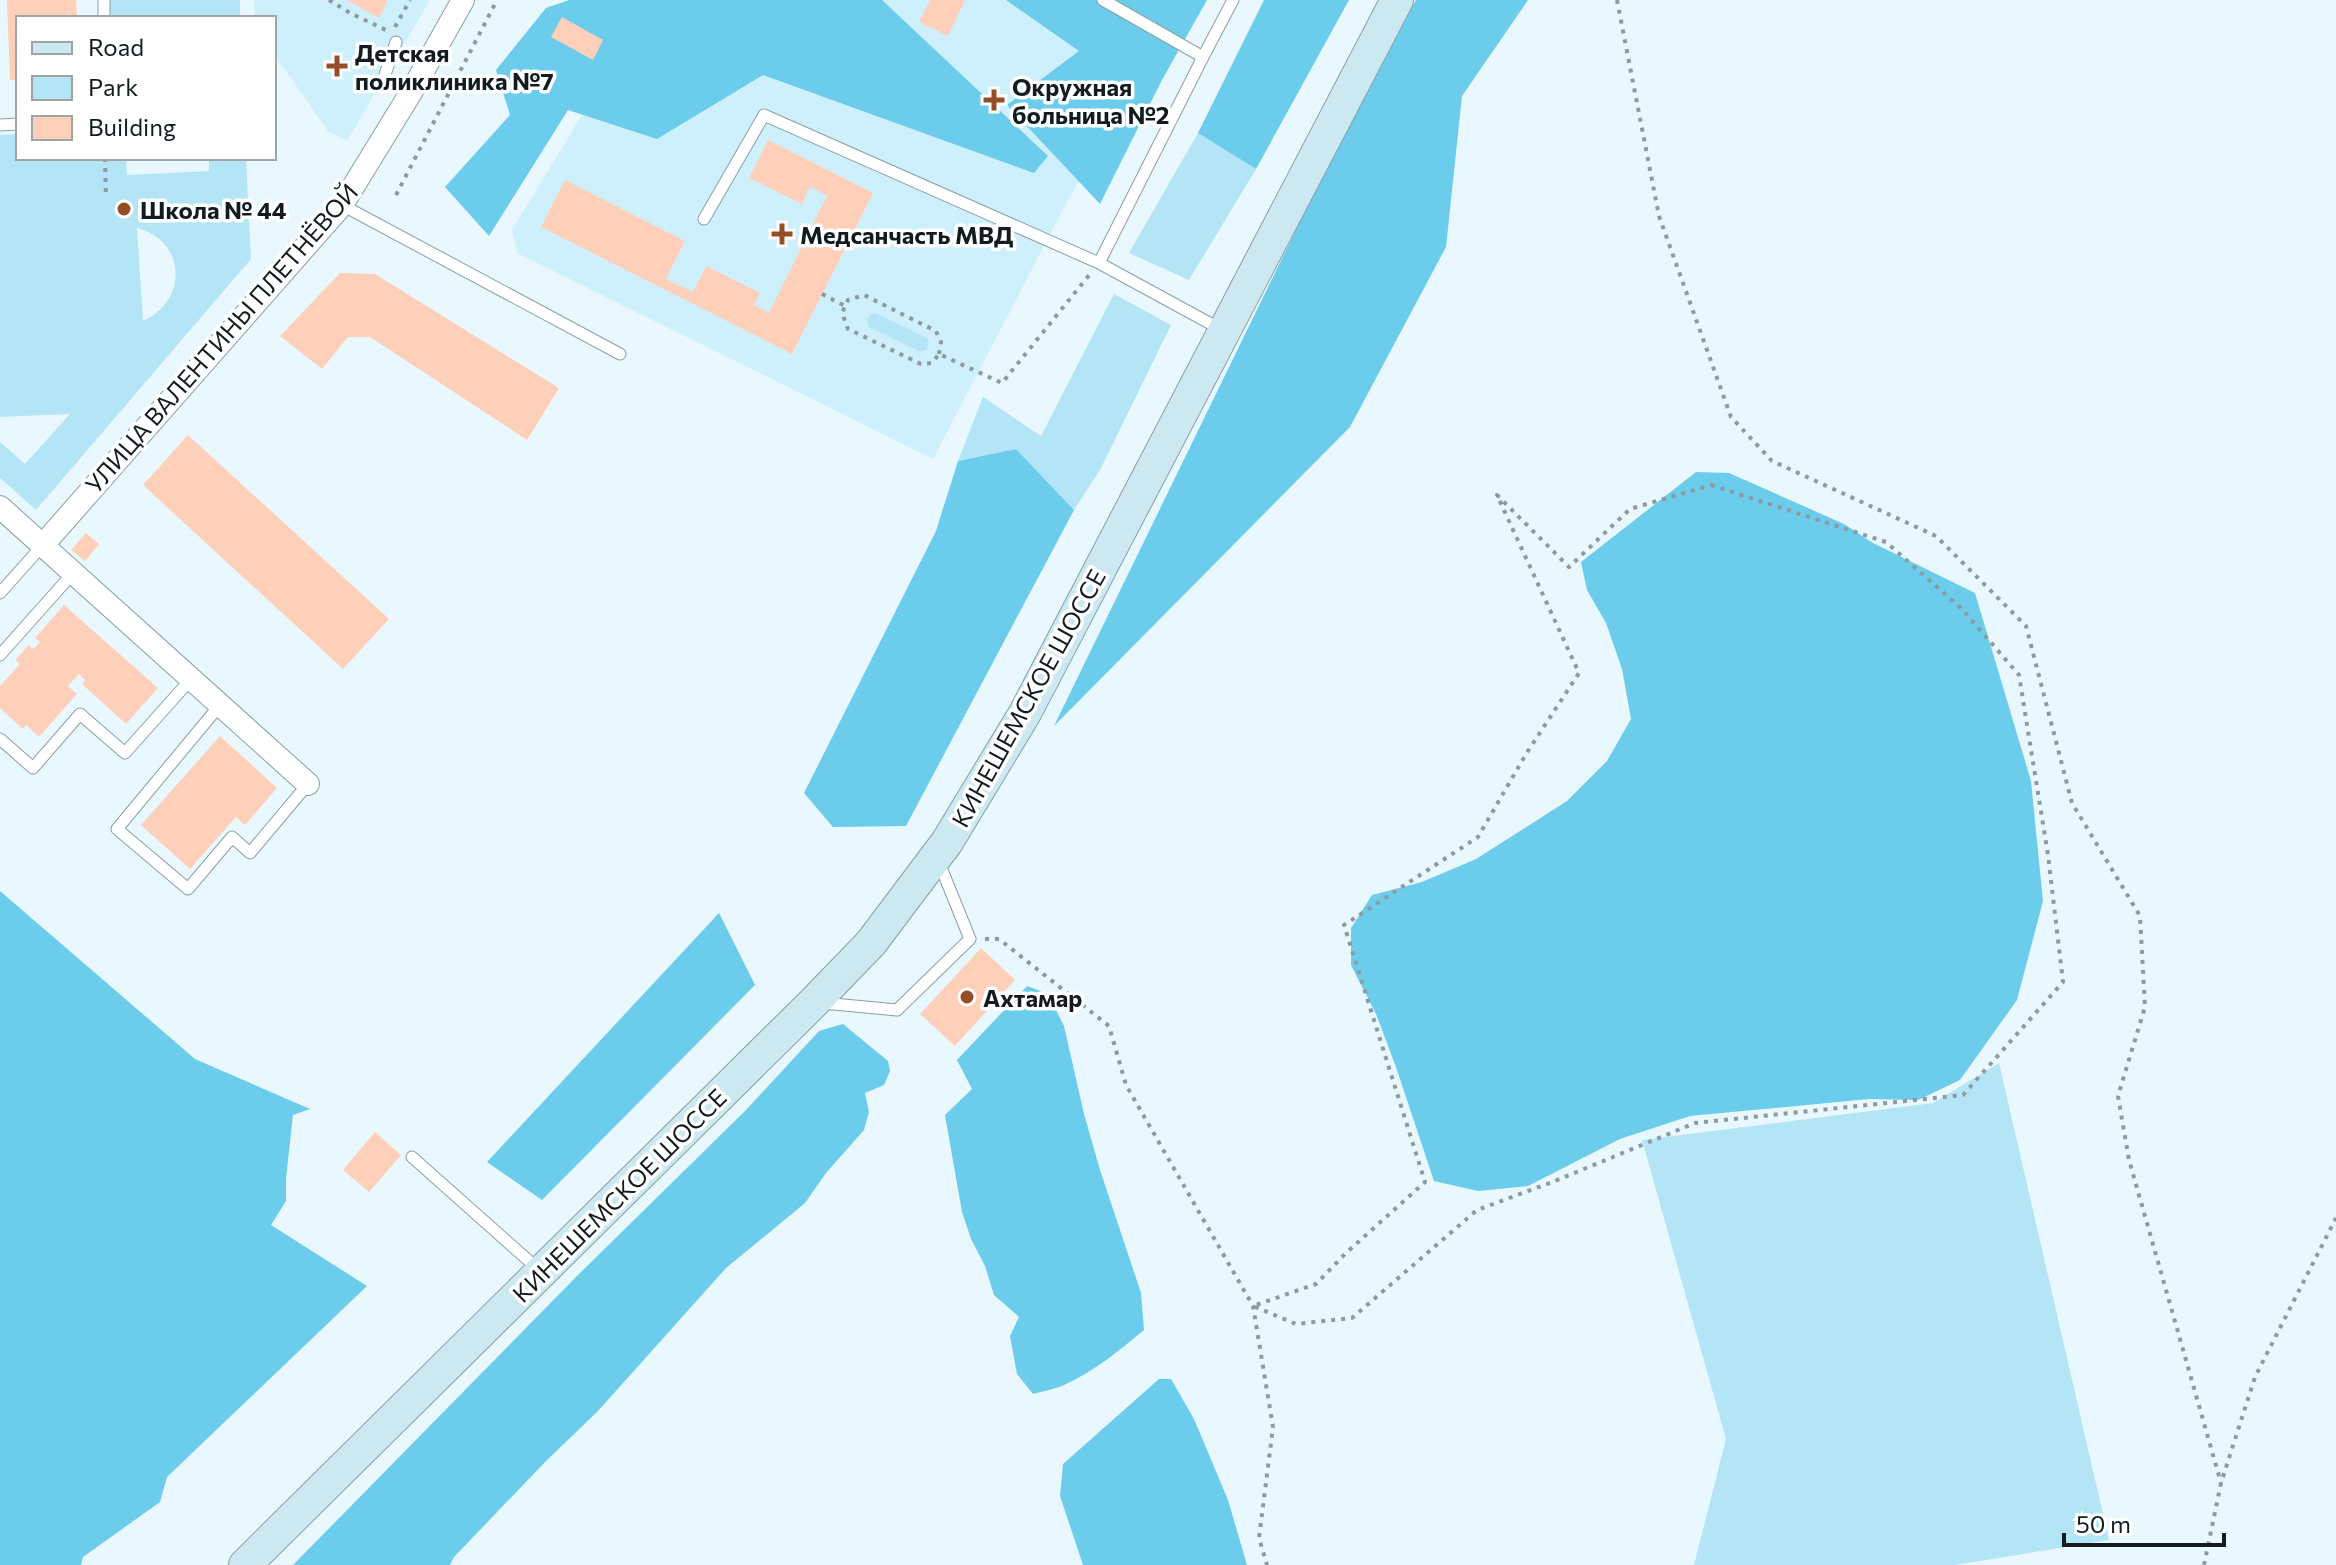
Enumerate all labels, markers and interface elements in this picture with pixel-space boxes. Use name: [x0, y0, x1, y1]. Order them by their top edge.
legend: [16, 16, 276, 160]
text: Road: [88, 32, 144, 61]
place label: Детская поликлиника №7: [355, 38, 554, 95]
marker: Детская поликлиника №7: [326, 55, 348, 77]
text: Park: [88, 72, 138, 101]
place label: Окружная больница №2: [1012, 72, 1170, 129]
marker: Окружная больница №2: [983, 89, 1005, 111]
text: Building: [88, 112, 176, 141]
street label: УЛИЦА ВАЛЕНТИНЫ ПЛЕТНЁВОЙ: [79, 177, 363, 499]
place label: Школа № 44: [140, 195, 287, 224]
marker: Школа № 44: [115, 200, 133, 218]
place label: Медсанчасть МВД: [800, 220, 1013, 249]
marker: Медсанчасть МВД: [771, 223, 793, 245]
street label: КИНЕШЕМСКОЕ ШОССЕ: [945, 564, 1111, 832]
place label: Ахтамар: [983, 983, 1082, 1012]
marker: Ахтамар: [958, 988, 976, 1006]
street label: КИНЕШЕМСКОЕ ШОССЕ: [506, 1082, 732, 1308]
scale bar: [2064, 1497, 2224, 1547]
text: 50 m: [2076, 1509, 2131, 1538]

